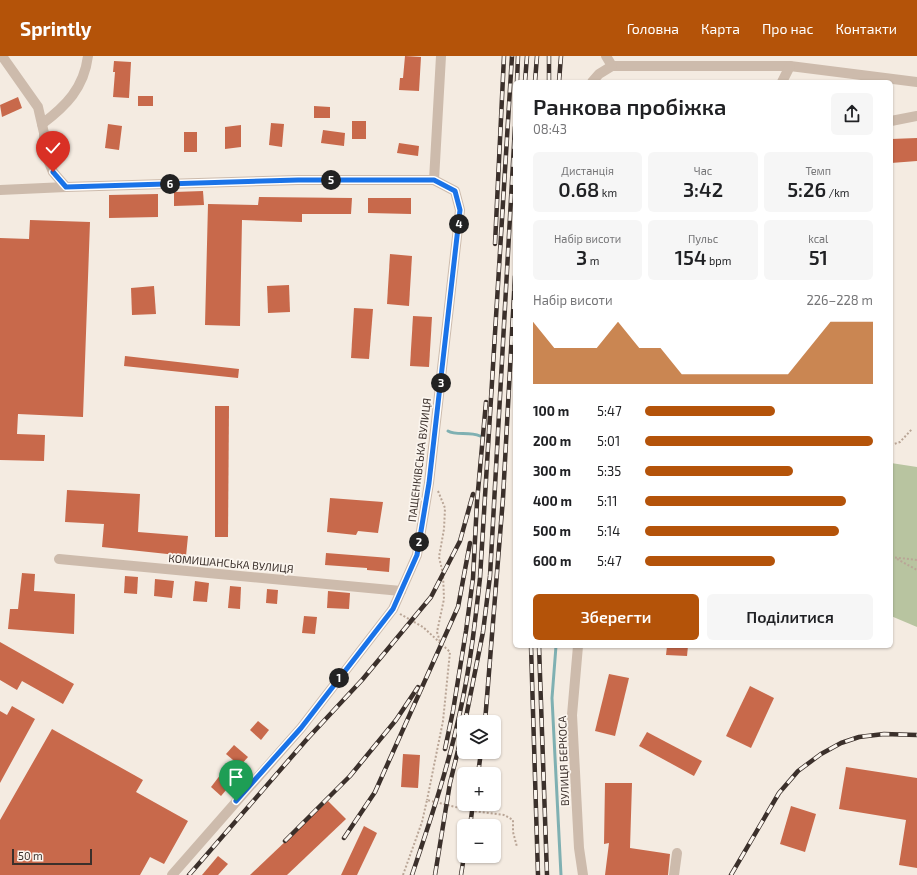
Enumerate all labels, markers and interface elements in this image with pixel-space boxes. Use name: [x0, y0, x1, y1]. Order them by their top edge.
text: Sprintly: [20, 17, 92, 40]
text: Головна: [627, 20, 679, 37]
text: Карта: [701, 20, 740, 37]
text: Про нас: [762, 20, 813, 37]
text: Контакти: [835, 20, 897, 37]
text: Ранкова пробіжка: [533, 93, 726, 119]
button: share: [831, 93, 873, 135]
text: 08:43: [533, 121, 567, 137]
pin: [36, 131, 70, 172]
icon: check: [42, 137, 64, 159]
text: Дистанція: [561, 164, 614, 177]
text: Час: [694, 164, 712, 177]
text: Темп: [805, 164, 831, 177]
pin: 5: [321, 170, 341, 190]
text: 5: [328, 173, 334, 186]
pin: 6: [160, 174, 180, 194]
text: 6: [167, 177, 173, 190]
text: 0.68: [558, 177, 599, 201]
text: 3:42: [683, 177, 723, 201]
text: 5:26: [787, 177, 826, 201]
text: km: [599, 186, 617, 199]
text: /km: [826, 186, 850, 199]
pin: 4: [449, 214, 469, 234]
text: 4: [455, 217, 463, 230]
text: Набір висоти: [554, 232, 621, 245]
text: Пульс: [688, 232, 718, 245]
text: kcal: [808, 232, 828, 245]
text: 3: [576, 245, 587, 269]
text: 154: [675, 245, 707, 269]
text: 51: [809, 245, 828, 269]
text: m: [587, 254, 599, 267]
text: bpm: [707, 254, 731, 267]
text: Набір висоти: [533, 292, 613, 308]
text: 226–228 m: [806, 292, 873, 308]
pin: 3: [431, 373, 451, 393]
text: 3: [438, 376, 444, 389]
street label: ПАЩЕНКІВСЬКА ВУЛИЦЯ: [405, 397, 433, 523]
text: 100 m: [533, 403, 569, 419]
text: 5:47: [597, 403, 622, 419]
text: 200 m: [533, 433, 571, 449]
text: 5:01: [597, 433, 620, 449]
text: 300 m: [533, 463, 571, 479]
text: 5:35: [597, 463, 621, 479]
text: 400 m: [533, 493, 572, 509]
text: 5:11: [597, 493, 617, 509]
text: 500 m: [533, 523, 571, 539]
text: 5:14: [597, 523, 620, 539]
pin: 2: [409, 532, 429, 552]
text: 2: [416, 535, 422, 548]
street label: КОМИШАНСЬКА ВУЛИЦЯ: [168, 551, 294, 575]
text: 600 m: [533, 553, 571, 569]
text: 5:47: [597, 553, 622, 569]
button: Зберегти: [533, 594, 699, 640]
button: Поділитися: [707, 594, 873, 640]
pin: 1: [329, 668, 349, 688]
text: 1: [337, 671, 341, 684]
map controls: [457, 715, 501, 863]
button: layers: [457, 715, 501, 759]
street label: ВУЛИЦЯ БЕРКОСА: [555, 716, 571, 806]
pin: [219, 760, 253, 801]
icon: arrive: [225, 766, 247, 788]
button: +: [457, 767, 501, 811]
button: −: [457, 819, 501, 863]
scale bar: [12, 847, 92, 866]
text: 50 m: [18, 849, 43, 862]

